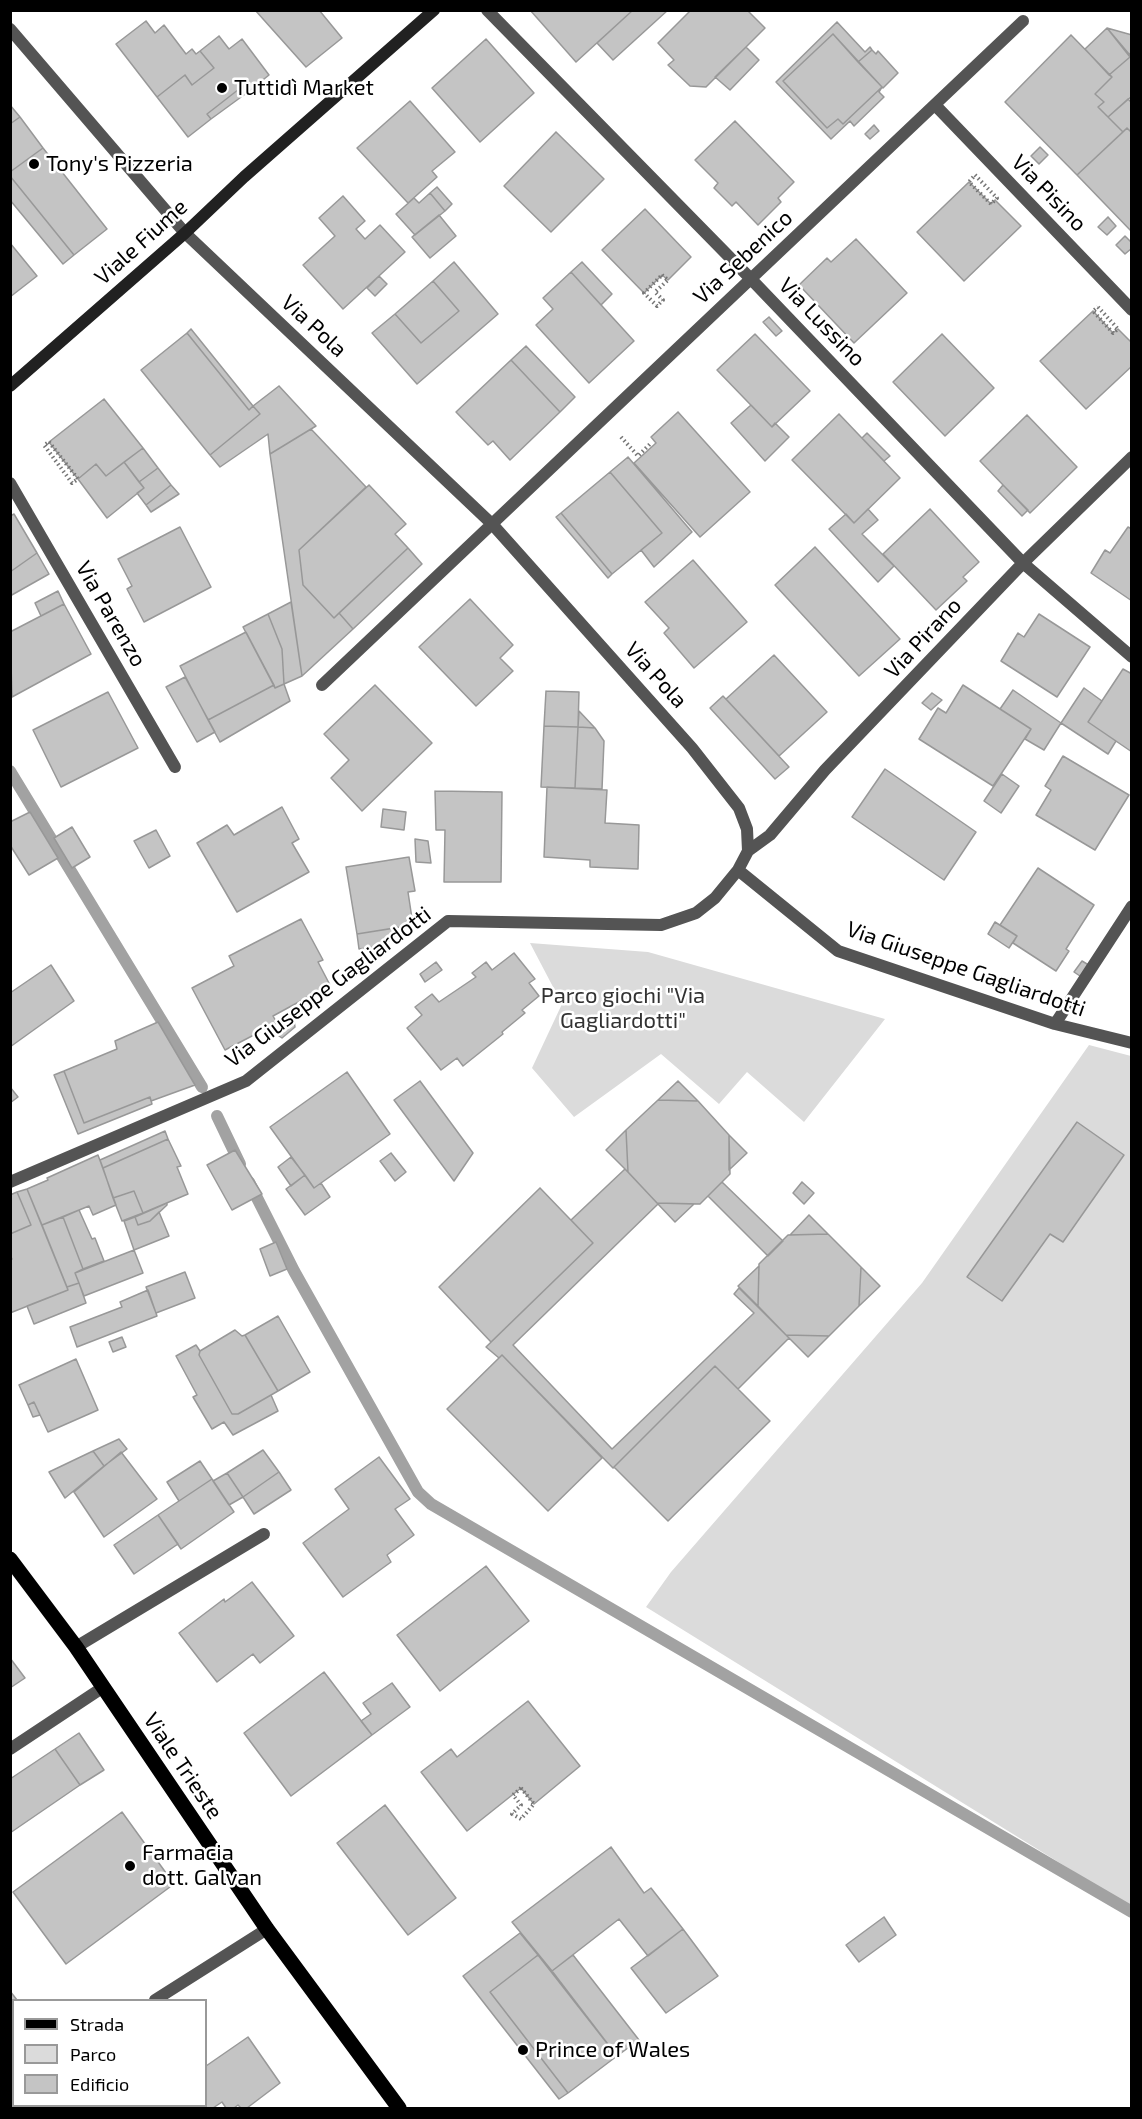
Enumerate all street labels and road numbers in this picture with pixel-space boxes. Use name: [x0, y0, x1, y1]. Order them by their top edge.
street label: Via Pisino: [1006, 149, 1092, 237]
street label: Viale Fiume: [89, 194, 193, 290]
street label: Via Sebenico: [688, 204, 798, 310]
street label: Via Lussino: [773, 272, 871, 372]
street label: Via Pola: [276, 289, 352, 363]
street label: Via Parenzo: [70, 556, 152, 672]
street label: Via Pirano: [879, 592, 967, 684]
street label: Via Pola: [619, 637, 693, 713]
street label: Via Giuseppe Gagliardotti: [220, 901, 436, 1073]
street label: Via Giuseppe Gagliardotti: [843, 916, 1089, 1022]
street label: Viale Trieste: [138, 1708, 228, 1824]

